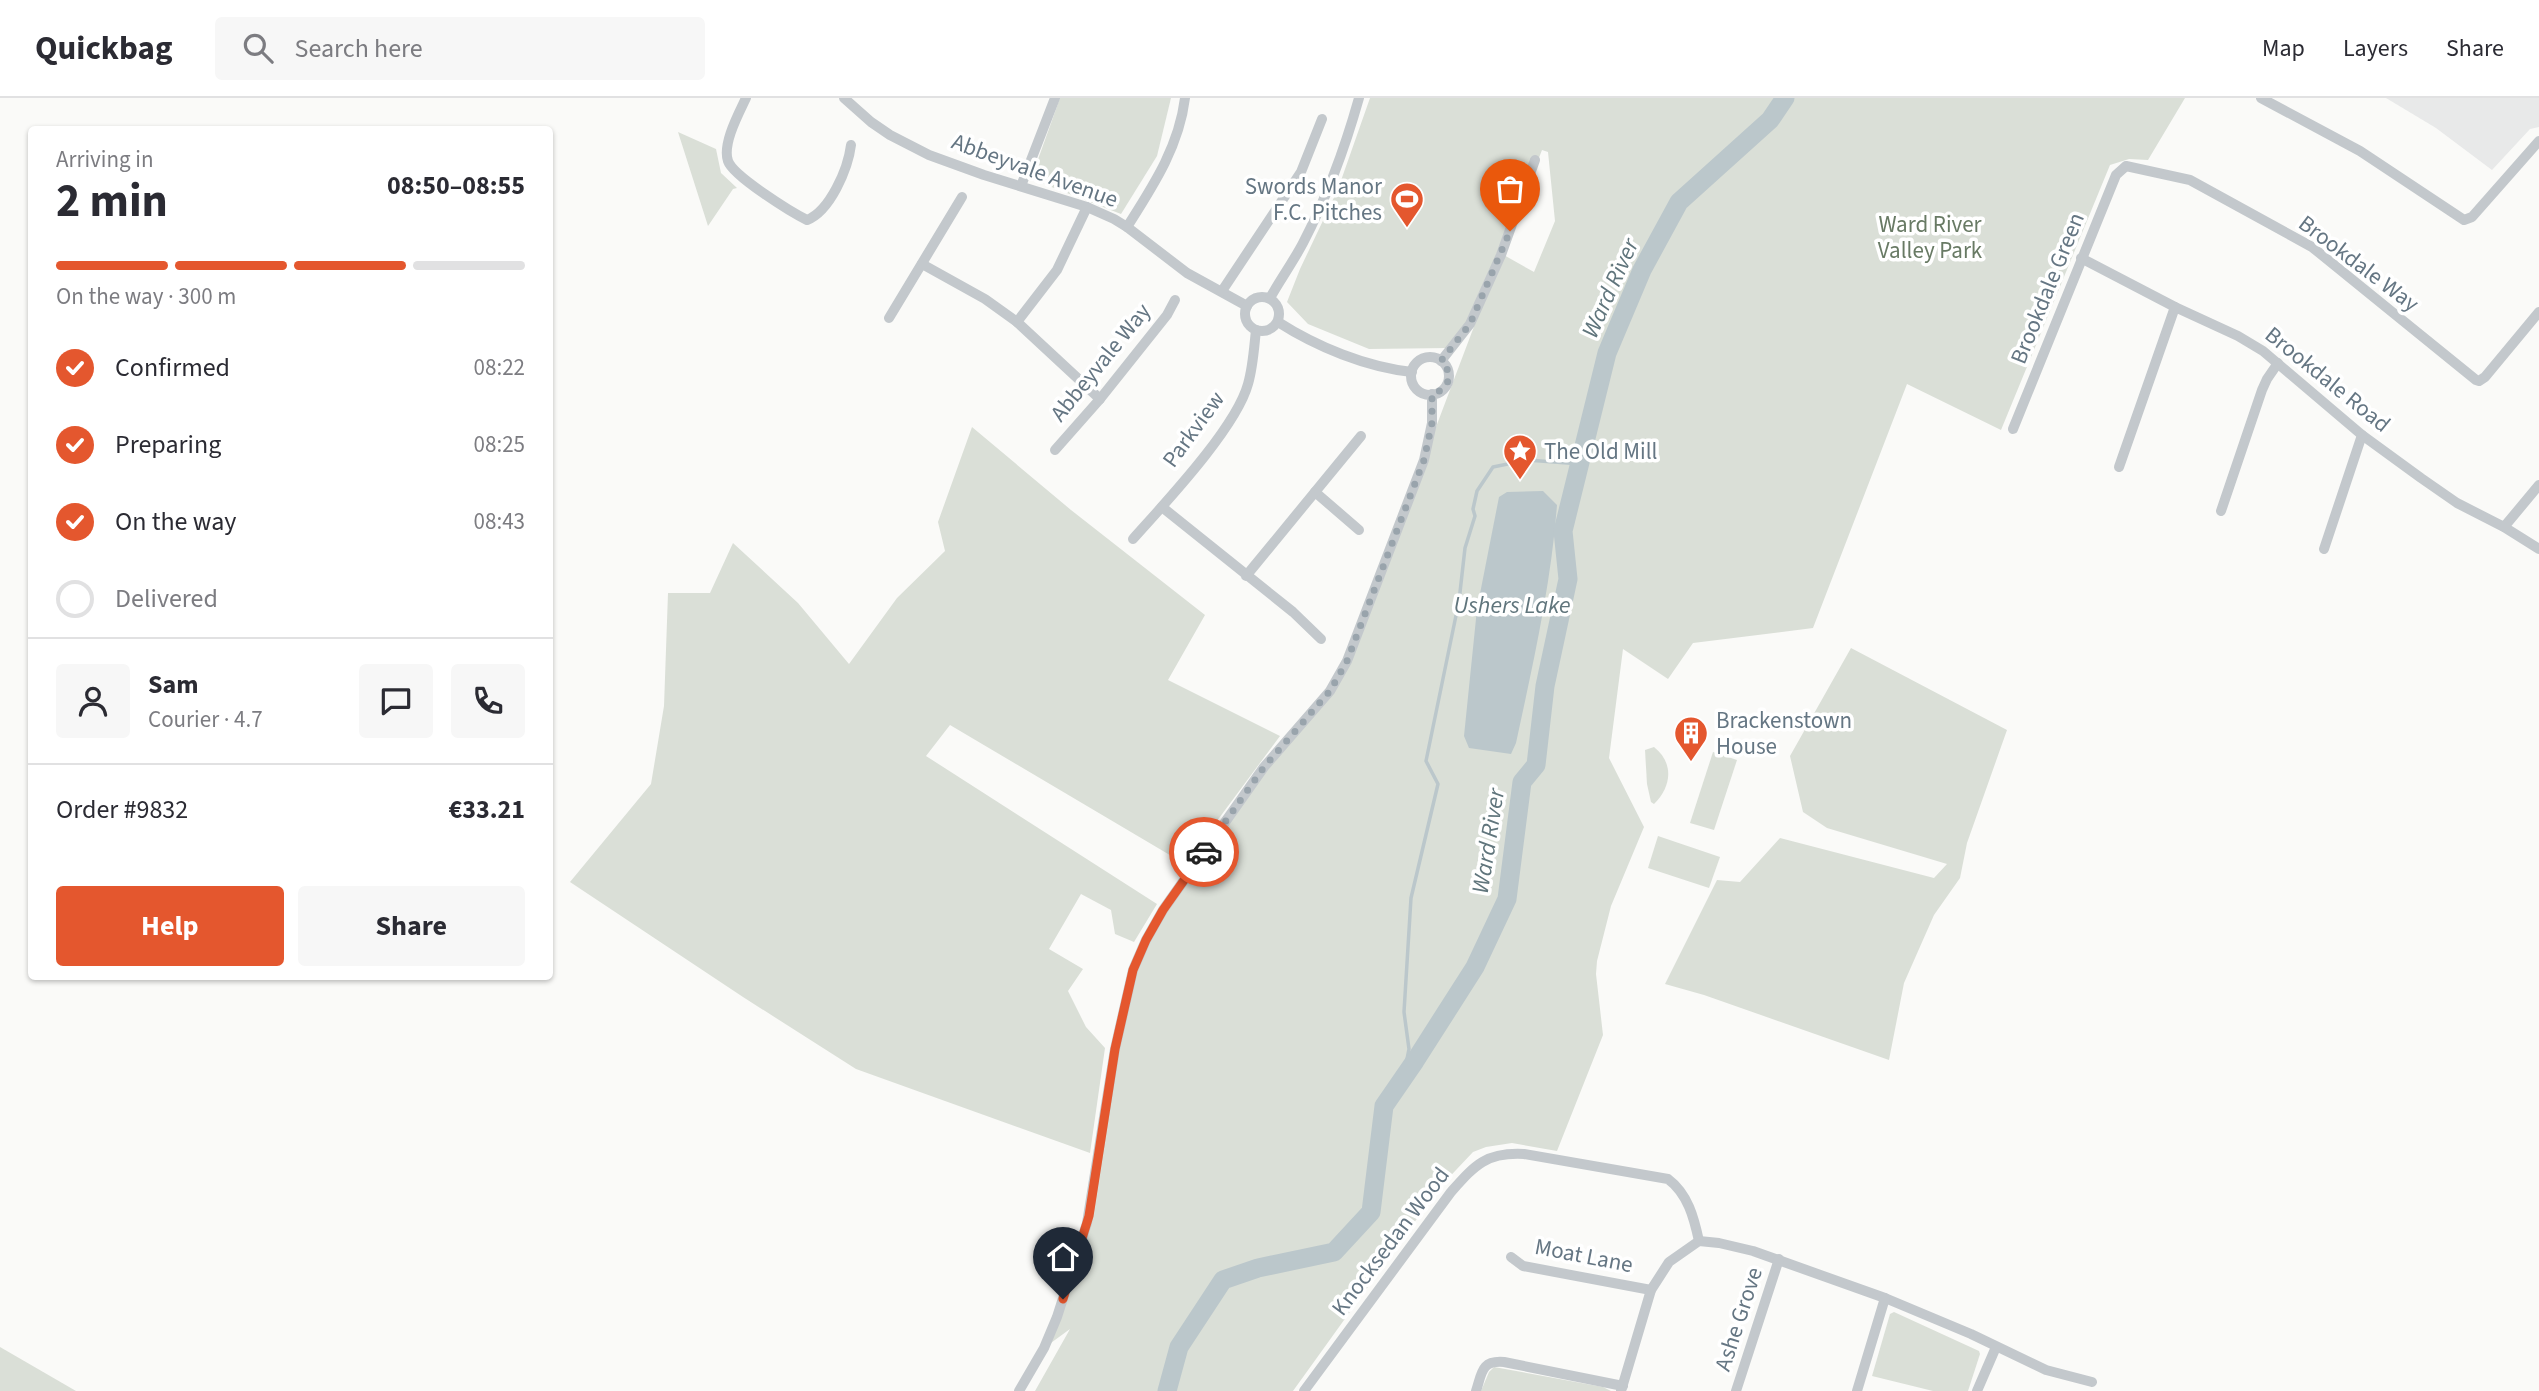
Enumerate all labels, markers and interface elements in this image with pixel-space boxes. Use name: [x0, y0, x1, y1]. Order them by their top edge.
search box: [215, 17, 705, 80]
text: Quickbag: [35, 25, 173, 72]
icon: search: [239, 29, 277, 67]
text: Search here: [295, 30, 423, 67]
text: Map: [2262, 31, 2305, 66]
text: Layers: [2343, 31, 2408, 66]
text: Share: [2446, 31, 2504, 66]
street label: Abbeyvale Avenue: [947, 125, 1123, 216]
text: Arriving in: [56, 143, 154, 176]
pin: [1480, 159, 1540, 231]
text: 08:50–08:55: [387, 167, 525, 204]
text: 2 min: [56, 169, 168, 234]
place label: Swords Manor F.C. Pitches: [1245, 170, 1383, 229]
icon: bag: [1491, 170, 1529, 208]
sports icon: Swords Manor F.C. Pitches: [1388, 180, 1426, 229]
street label: Brookdale Green: [2002, 207, 2093, 369]
street label: Brookdale Way: [2291, 207, 2426, 320]
park label: Ward River Valley Park: [1878, 208, 1983, 267]
water label: Ward River: [1573, 231, 1649, 344]
text: On the way · 300 m: [56, 280, 236, 313]
street label: Abbeyvale Way: [1042, 296, 1159, 429]
street label: Brookdale Road: [2258, 318, 2397, 440]
icon: check: [56, 349, 94, 387]
text: Confirmed: [115, 349, 230, 386]
text: 08:22: [474, 351, 525, 384]
street label: Parkview: [1154, 384, 1232, 474]
icon: check: [56, 426, 94, 464]
text: Preparing: [115, 426, 221, 463]
text: 08:25: [474, 428, 525, 461]
place icon: The Old Mill: [1501, 432, 1539, 481]
place label: The Old Mill: [1544, 435, 1657, 468]
icon: check: [56, 503, 94, 541]
text: On the way: [115, 503, 236, 540]
text: 08:43: [474, 505, 525, 538]
text: Delivered: [115, 580, 218, 617]
water label: Ushers Lake: [1453, 588, 1571, 623]
button: person: [56, 664, 130, 738]
button: chat: [359, 664, 433, 738]
button: phone: [451, 664, 525, 738]
text: Sam: [148, 666, 198, 703]
text: Courier · 4.7: [148, 703, 263, 736]
place label: Brackenstown House: [1716, 704, 1852, 763]
building icon: Brackenstown House: [1672, 714, 1710, 763]
water label: Ward River: [1463, 784, 1514, 896]
text: Order #9832: [56, 791, 188, 828]
text: €33.21: [449, 791, 525, 828]
courier: [1169, 817, 1239, 887]
icon: car: [1185, 833, 1223, 871]
button: Help: [56, 886, 284, 966]
button: Share: [298, 886, 525, 966]
street label: Knocksedan Wood: [1323, 1160, 1457, 1323]
pin: [1033, 1227, 1093, 1299]
street label: Moat Lane: [1532, 1230, 1636, 1281]
icon: home: [1044, 1238, 1082, 1276]
street label: Ashe Grove: [1706, 1263, 1771, 1375]

